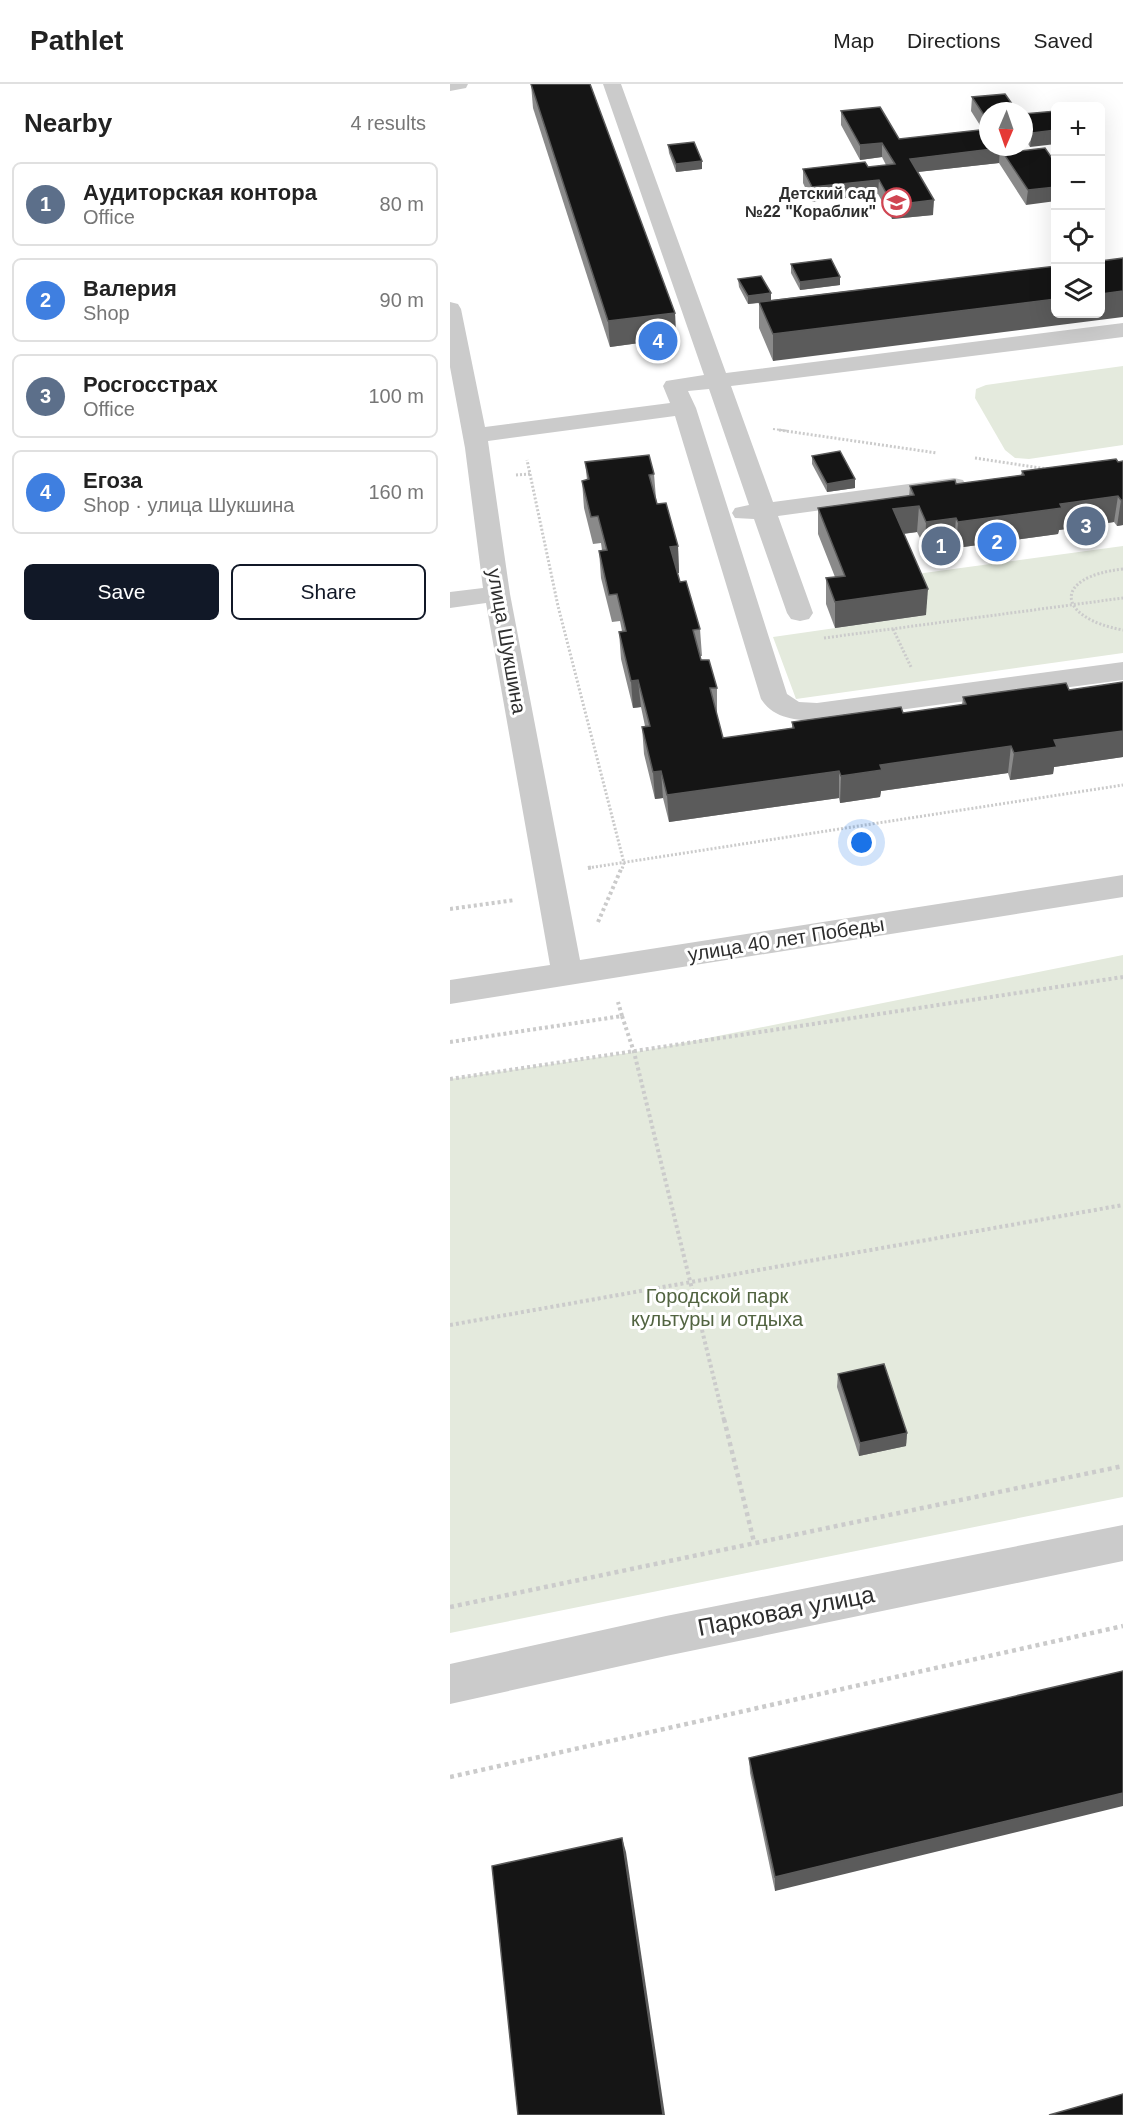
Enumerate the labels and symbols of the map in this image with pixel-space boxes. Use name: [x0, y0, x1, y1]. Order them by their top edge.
north arrow: [979, 102, 1033, 156]
place label: Детский сад №22 "Кораблик": [745, 185, 876, 220]
school or university icon: Детский сад №22 "Кораблик": [881, 186, 913, 218]
pin: 4: [638, 318, 678, 364]
pin: 3: [1066, 504, 1106, 548]
pin: 2: [978, 520, 1016, 564]
pin: 1: [922, 524, 960, 568]
street label: улица Шукшина: [483, 567, 531, 716]
your location: [847, 828, 876, 857]
street label: улица 40 лет Победы: [686, 913, 886, 965]
park label: Городской парк культуры и отдыха: [631, 1285, 804, 1330]
street label: Парковая улица: [695, 1580, 877, 1641]

